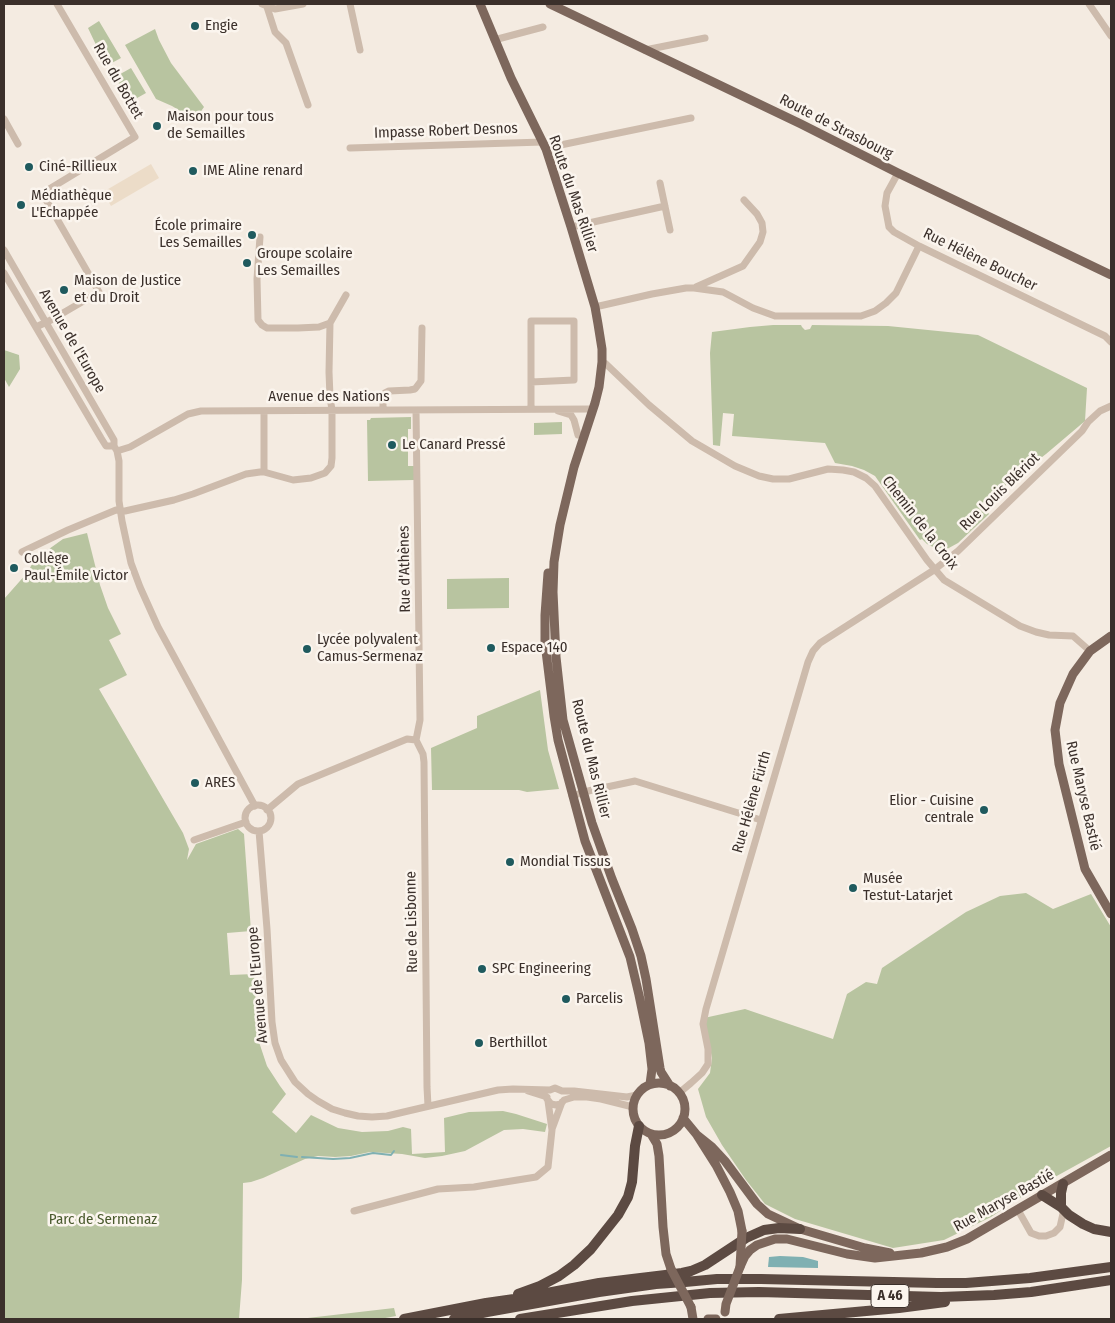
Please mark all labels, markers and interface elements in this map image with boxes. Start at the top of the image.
place label: Engie [205,17,238,35]
marker: Engie [189,20,201,32]
street label: Rue du Bottet [89,40,147,122]
street label: Route de Strasbourg [776,91,896,163]
place label: Maison pour tous de Semailles [167,108,274,143]
street label: Impasse Robert Desnos [374,119,518,143]
marker: Maison pour tous de Semailles [151,120,163,132]
street label: Route du Mas Rillier [544,133,602,255]
place label: Ciné-Rillieux [39,158,117,176]
marker: Ciné-Rillieux [23,161,35,173]
place label: IME Aline renard [203,162,303,180]
marker: IME Aline renard [187,165,199,177]
place label: Médiathèque L'Echappée [31,187,112,222]
marker: Médiathèque L'Echappée [15,199,27,211]
place label: École primaire Les Semailles [155,217,242,252]
street label: Rue Hélène Boucher [920,225,1040,295]
marker: École primaire Les Semailles [246,229,258,241]
place label: Groupe scolaire Les Semailles [257,245,353,280]
marker: Groupe scolaire Les Semailles [241,257,253,269]
place label: Maison de Justice et du Droit [74,272,181,307]
marker: Maison de Justice et du Droit [58,284,70,296]
street label: Avenue de l'Europe [35,286,109,396]
street label: Avenue des Nations [268,388,390,406]
place label: Le Canard Pressé [402,436,506,454]
marker: Le Canard Pressé [386,439,398,451]
street label: Rue Louis Blériot [956,449,1044,535]
street label: Chemin de la Croix [878,473,962,573]
street label: Rue d'Athènes [395,525,415,613]
place label: Collège Paul-Émile Victor [24,550,128,585]
marker: Collège Paul-Émile Victor [8,562,20,574]
place label: Lycée polyvalent Camus-Sermenaz [317,631,423,666]
place label: Espace 140 [501,639,568,657]
marker: Espace 140 [485,642,497,654]
marker: Lycée polyvalent Camus-Sermenaz [301,643,313,655]
street label: Route du Mas Rillier [567,697,615,821]
street label: Rue Maryse Bastié [1062,739,1104,853]
street label: Rue Hélène Fürth [729,749,775,855]
place label: ARES [205,774,235,792]
marker: ARES [189,777,201,789]
place label: Elior - Cuisine centrale [889,792,974,827]
marker: Elior - Cuisine centrale [978,804,990,816]
place label: Mondial Tissus [520,853,611,871]
marker: Mondial Tissus [504,856,516,868]
place label: Musée Testut-Latarjet [863,870,953,905]
street label: Rue de Lisbonne [402,871,422,973]
marker: Musée Testut-Latarjet [847,882,859,894]
street label: Avenue de l'Europe [244,926,272,1044]
place label: SPC Engineering [492,960,591,978]
marker: SPC Engineering [476,963,488,975]
place label: Parcelis [576,990,623,1008]
marker: Parcelis [560,993,572,1005]
place label: Berthillot [489,1034,547,1052]
marker: Berthillot [473,1037,485,1049]
street label: Rue Maryse Bastié [951,1166,1057,1236]
park label: Parc de Sermenaz [49,1211,157,1229]
road number: A 46 [871,1284,909,1308]

